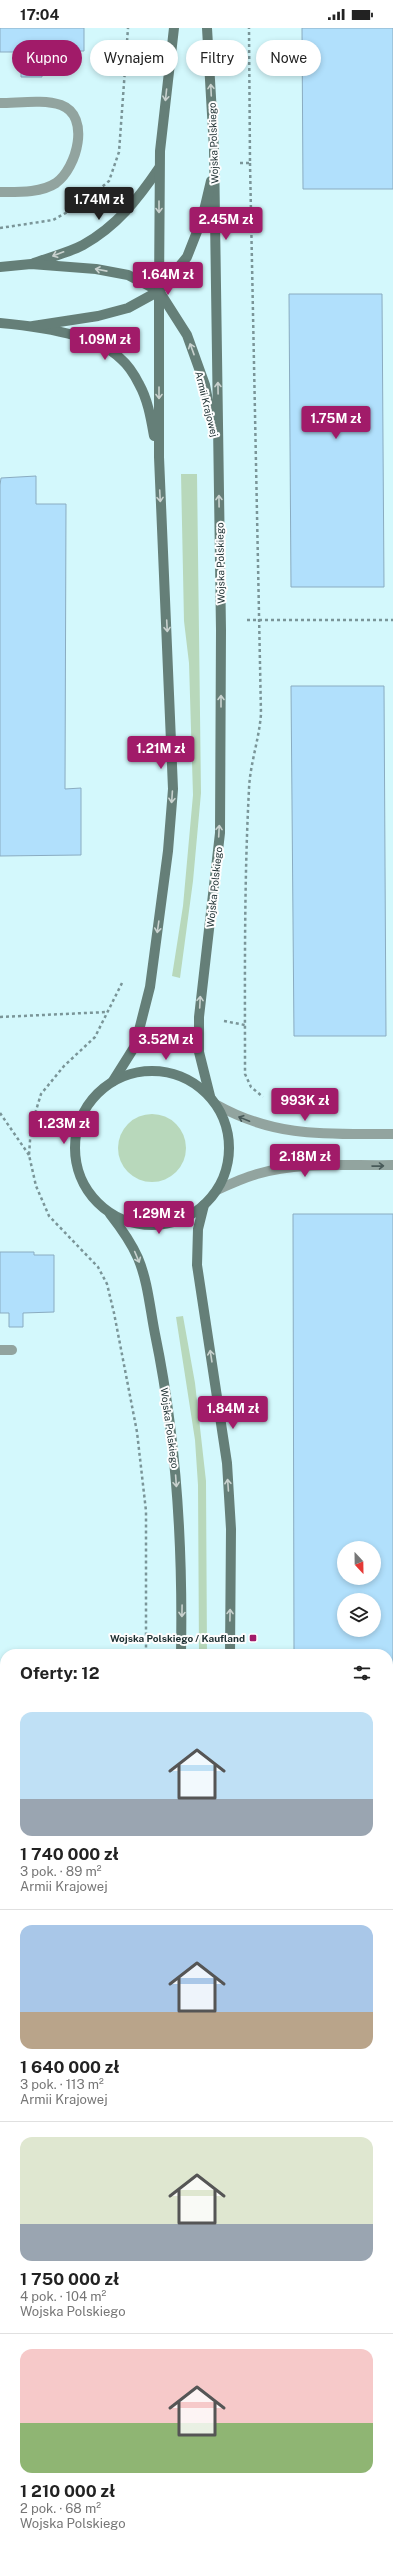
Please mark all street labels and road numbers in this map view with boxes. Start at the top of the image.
street label: Wojska Polskiego [206,102,220,184]
street label: Armii Krajowej [193,370,221,438]
street label: Wojska Polskiego [213,522,227,604]
street label: Wojska Polskiego [204,846,224,928]
street label: Wojska Polskiego [158,1387,182,1469]

